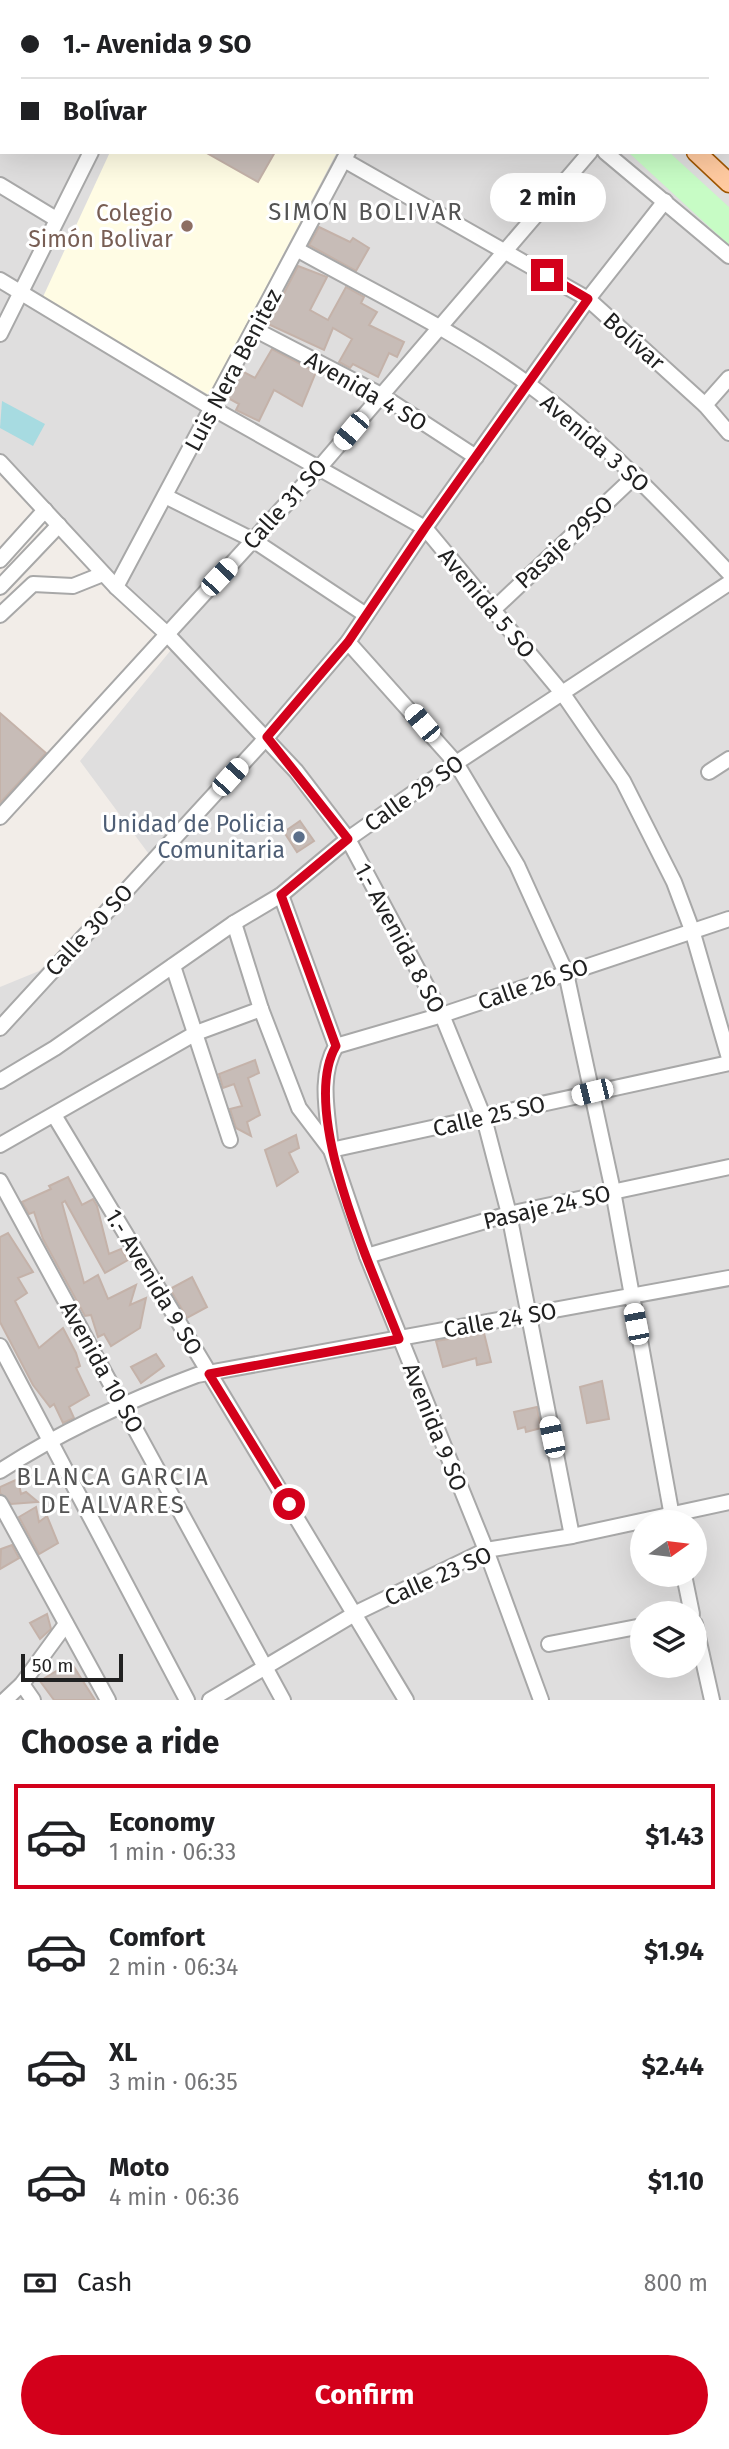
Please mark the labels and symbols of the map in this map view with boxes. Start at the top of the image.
callout: 2 min [489,174,605,222]
district label: SIMON BOLIVAR [268,198,464,226]
place label: Colegio Simón Bolivar [28,199,173,253]
marker: Colegio Simón Bolivar [179,218,195,234]
route end [531,259,563,291]
street label: Luis Nera Benitez [178,284,288,456]
street label: Bolívar [598,306,671,376]
street label: Avenida 4 SO [300,345,432,437]
street label: Avenida 3 SO [535,388,655,498]
car [330,408,373,454]
street label: Calle 31 SO [237,453,333,555]
street label: Pasaje 29SO [509,490,619,594]
street label: Avenida 5 SO [433,542,541,664]
car [197,554,242,600]
car [401,700,444,746]
street label: Calle 29 SO [359,749,469,837]
car [209,754,252,800]
place label: Unidad de Policia Comunitaria [102,810,285,864]
marker: Unidad de Policia Comunitaria [291,829,307,845]
street label: 1.- Avenida 8 SO [349,858,451,1018]
street label: Calle 30 SO [39,878,139,982]
street label: Calle 26 SO [474,952,592,1016]
car [570,1077,615,1107]
street label: Calle 25 SO [430,1089,548,1143]
street label: Pasaje 24 SO [481,1179,613,1235]
street label: 1.- Avenida 9 SO [99,1204,209,1360]
street label: Avenida 10 SO [54,1296,150,1438]
street label: Calle 24 SO [441,1296,559,1344]
car [622,1301,651,1347]
street label: Avenida 9 SO [397,1359,473,1495]
car [538,1414,567,1460]
district label: BLANCA GARCIA DE ALVARES [16,1463,210,1519]
route start [273,1488,305,1520]
north arrow [630,1510,707,1587]
street label: Calle 23 SO [380,1540,496,1612]
scale bar [21,1651,122,1683]

